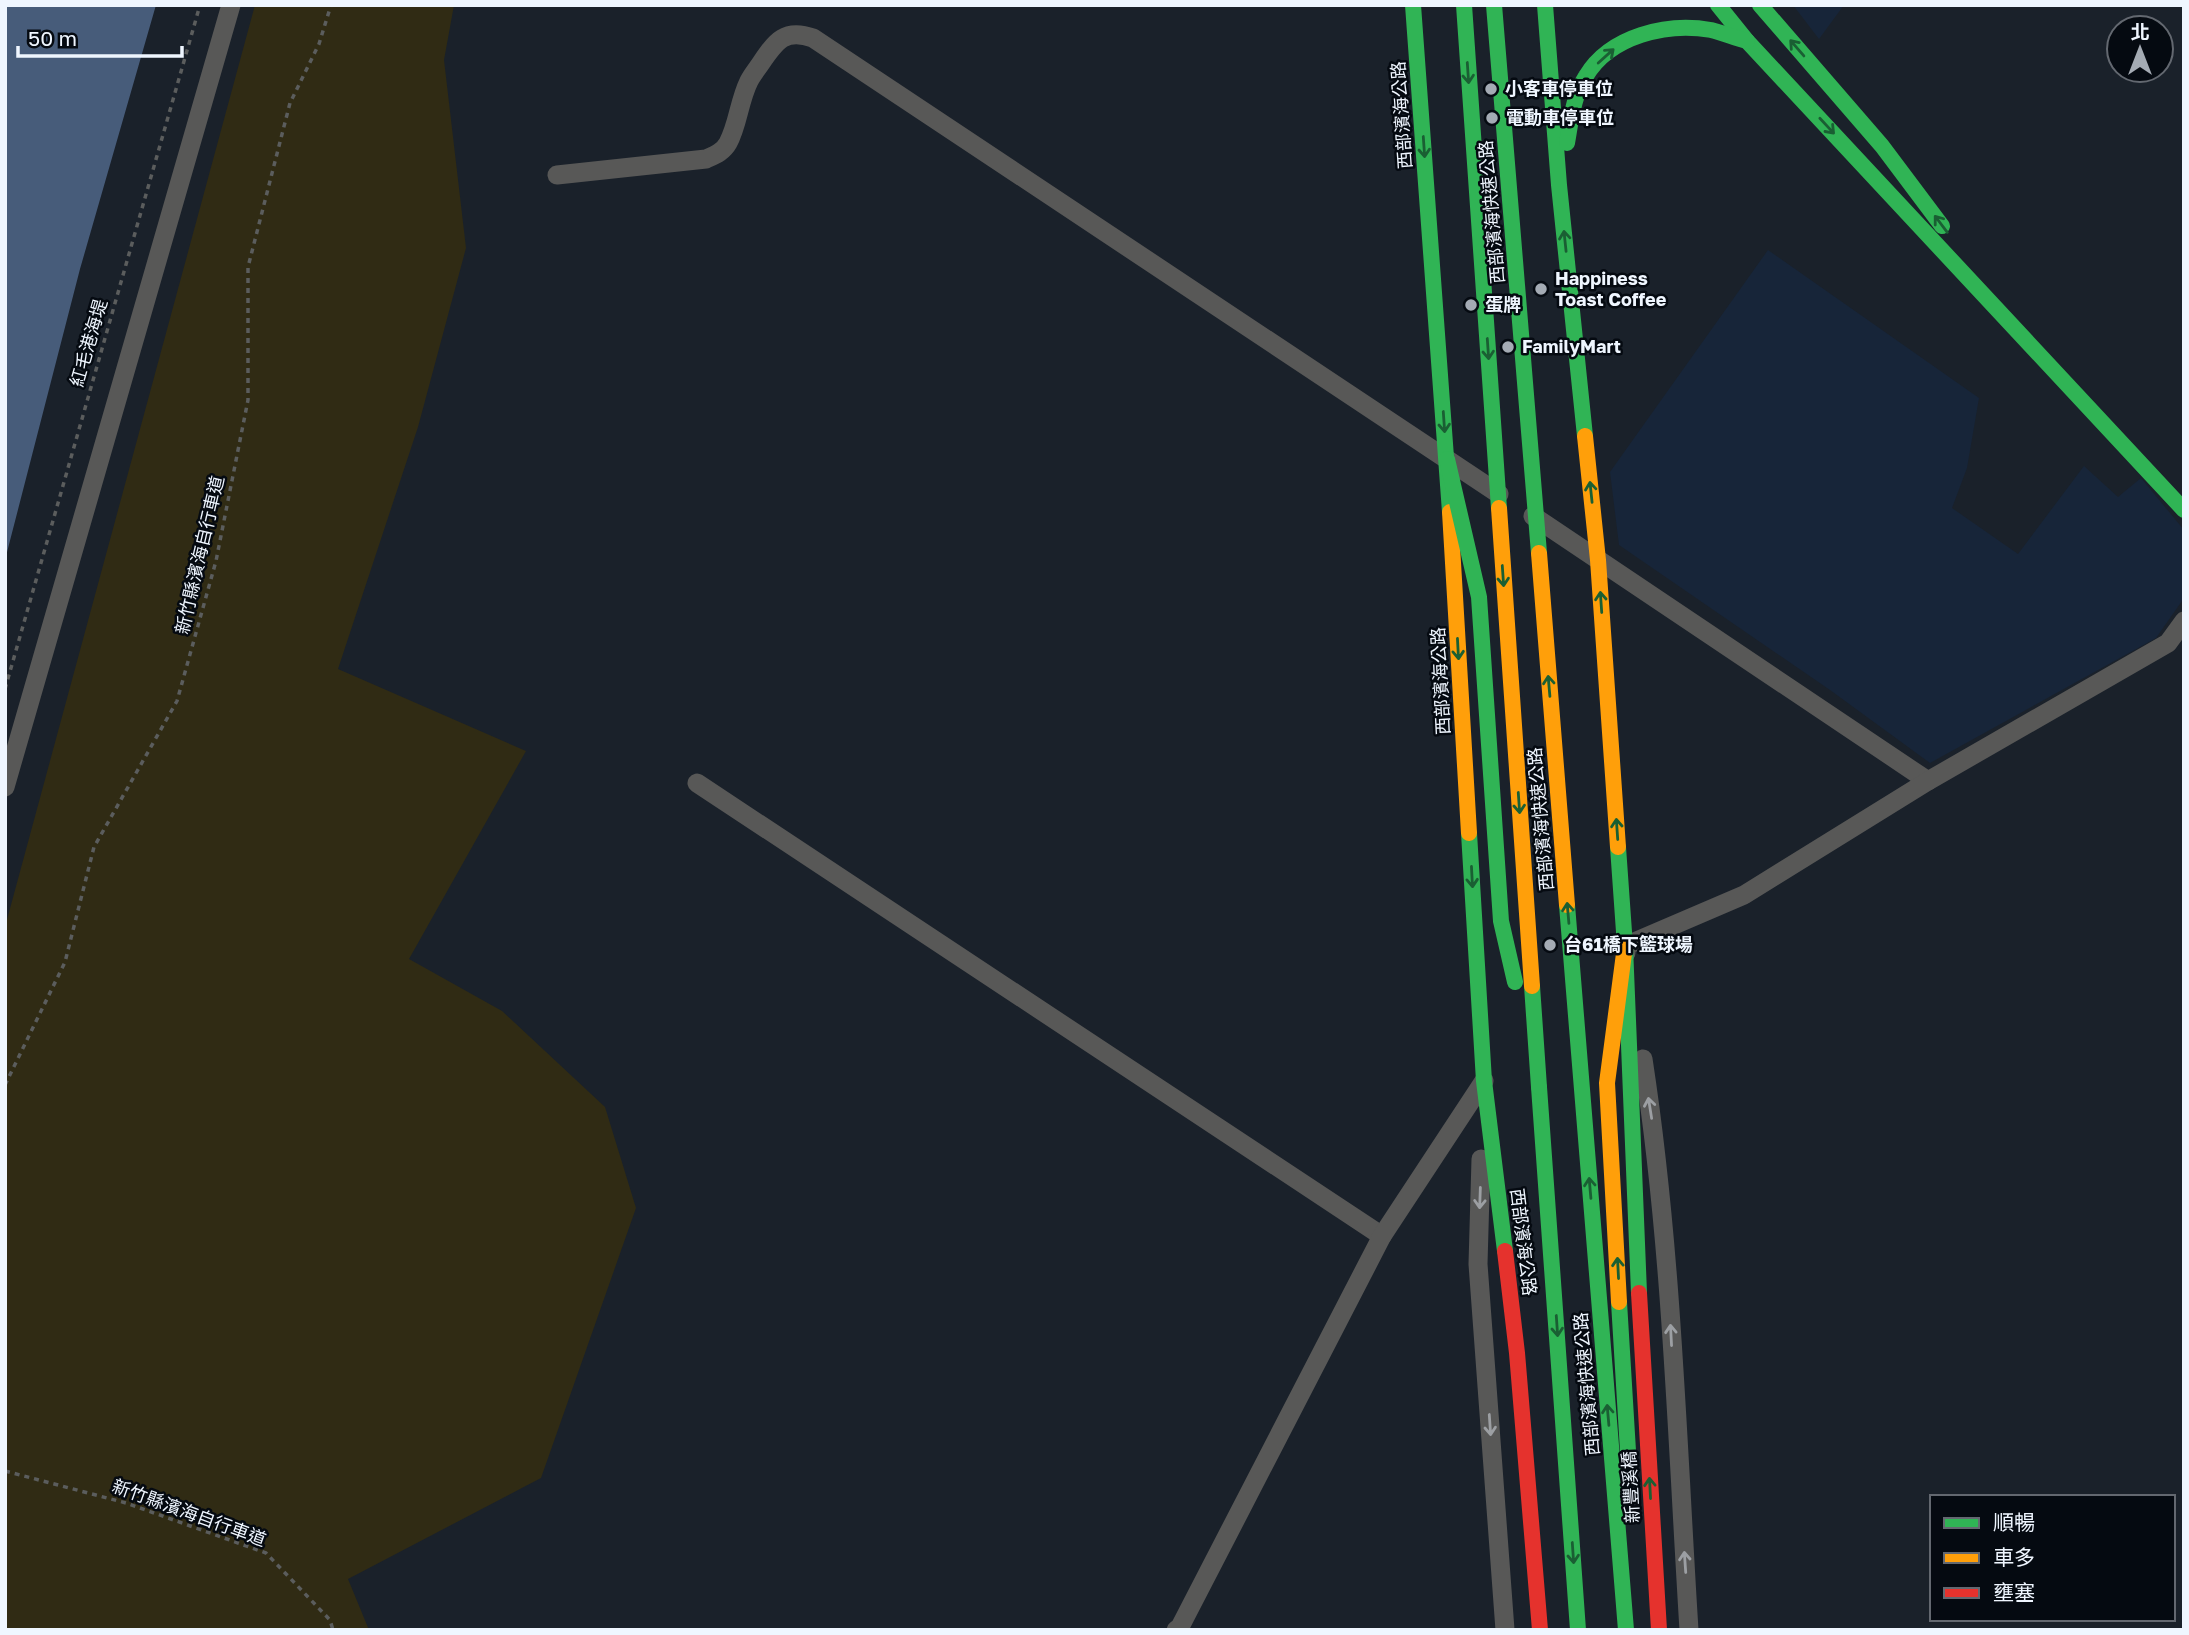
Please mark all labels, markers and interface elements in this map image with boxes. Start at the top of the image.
scale bar [18,14,182,58]
north arrow [2105,14,2175,84]
text: 北 [2130,20,2150,43]
text: 50 m [28,25,77,51]
one-way arrow [1789,39,1805,57]
one-way arrow [1597,48,1615,64]
street label: 西部濱海公路 [1386,60,1416,170]
one-way arrow [1462,62,1475,85]
place label: 小客車停車位 [1505,77,1613,99]
marker: 小客車停車位 [1483,81,1499,97]
place label: 電動車停車位 [1506,106,1614,128]
marker: 電動車停車位 [1484,110,1500,126]
one-way arrow [1819,117,1836,134]
one-way arrow [1418,135,1431,157]
street label: 西部濱海快速公路 [1474,139,1508,285]
one-way arrow [1933,215,1948,234]
one-way arrow [1558,231,1571,253]
place label: Happiness Toast Coffee [1555,267,1667,310]
marker: Happiness Toast Coffee [1533,281,1549,297]
place label: 蛋牌 [1485,293,1521,315]
street label: 紅毛港海堤 [65,296,111,389]
marker: 蛋牌 [1463,297,1479,313]
place label: FamilyMart [1522,335,1621,357]
one-way arrow [1481,337,1494,360]
marker: FamilyMart [1500,339,1516,355]
one-way arrow [1438,411,1451,434]
street label: 新竹縣濱海自行車道 [170,473,228,636]
one-way arrow [1584,481,1597,504]
one-way arrow [1497,564,1510,587]
one-way arrow [1594,591,1607,614]
street label: 西部濱海公路 [1426,627,1454,736]
one-way arrow [1452,638,1465,661]
one-way arrow [1542,675,1555,698]
street label: 西部濱海快速公路 [1523,746,1557,892]
one-way arrow [1513,791,1526,814]
one-way arrow [1610,818,1623,841]
one-way arrow [1465,865,1478,888]
one-way arrow [1561,902,1574,925]
place label: 台61橋下籃球場 [1564,933,1693,955]
marker: 台61橋下籃球場 [1542,937,1558,953]
one-way arrow [1643,1097,1656,1120]
one-way arrow [1583,1178,1596,1200]
one-way arrow [1473,1186,1487,1209]
street label: 西部濱海公路 [1506,1187,1541,1297]
one-way arrow [1611,1257,1624,1280]
street label: 西部濱海快速公路 [1569,1311,1603,1457]
one-way arrow [1550,1315,1563,1338]
one-way arrow [1664,1324,1677,1346]
one-way arrow [1601,1404,1614,1427]
one-way arrow [1484,1413,1497,1436]
street label: 新豐溪橋 [1617,1451,1643,1524]
street label: 新竹縣濱海自行車道 [109,1474,269,1550]
one-way arrow [1643,1477,1656,1500]
legend [1930,1495,2175,1621]
text: 順暢 [1993,1509,2035,1535]
one-way arrow [1567,1542,1580,1564]
text: 車多 [1993,1544,2035,1570]
one-way arrow [1678,1551,1691,1573]
text: 壅塞 [1993,1579,2035,1605]

